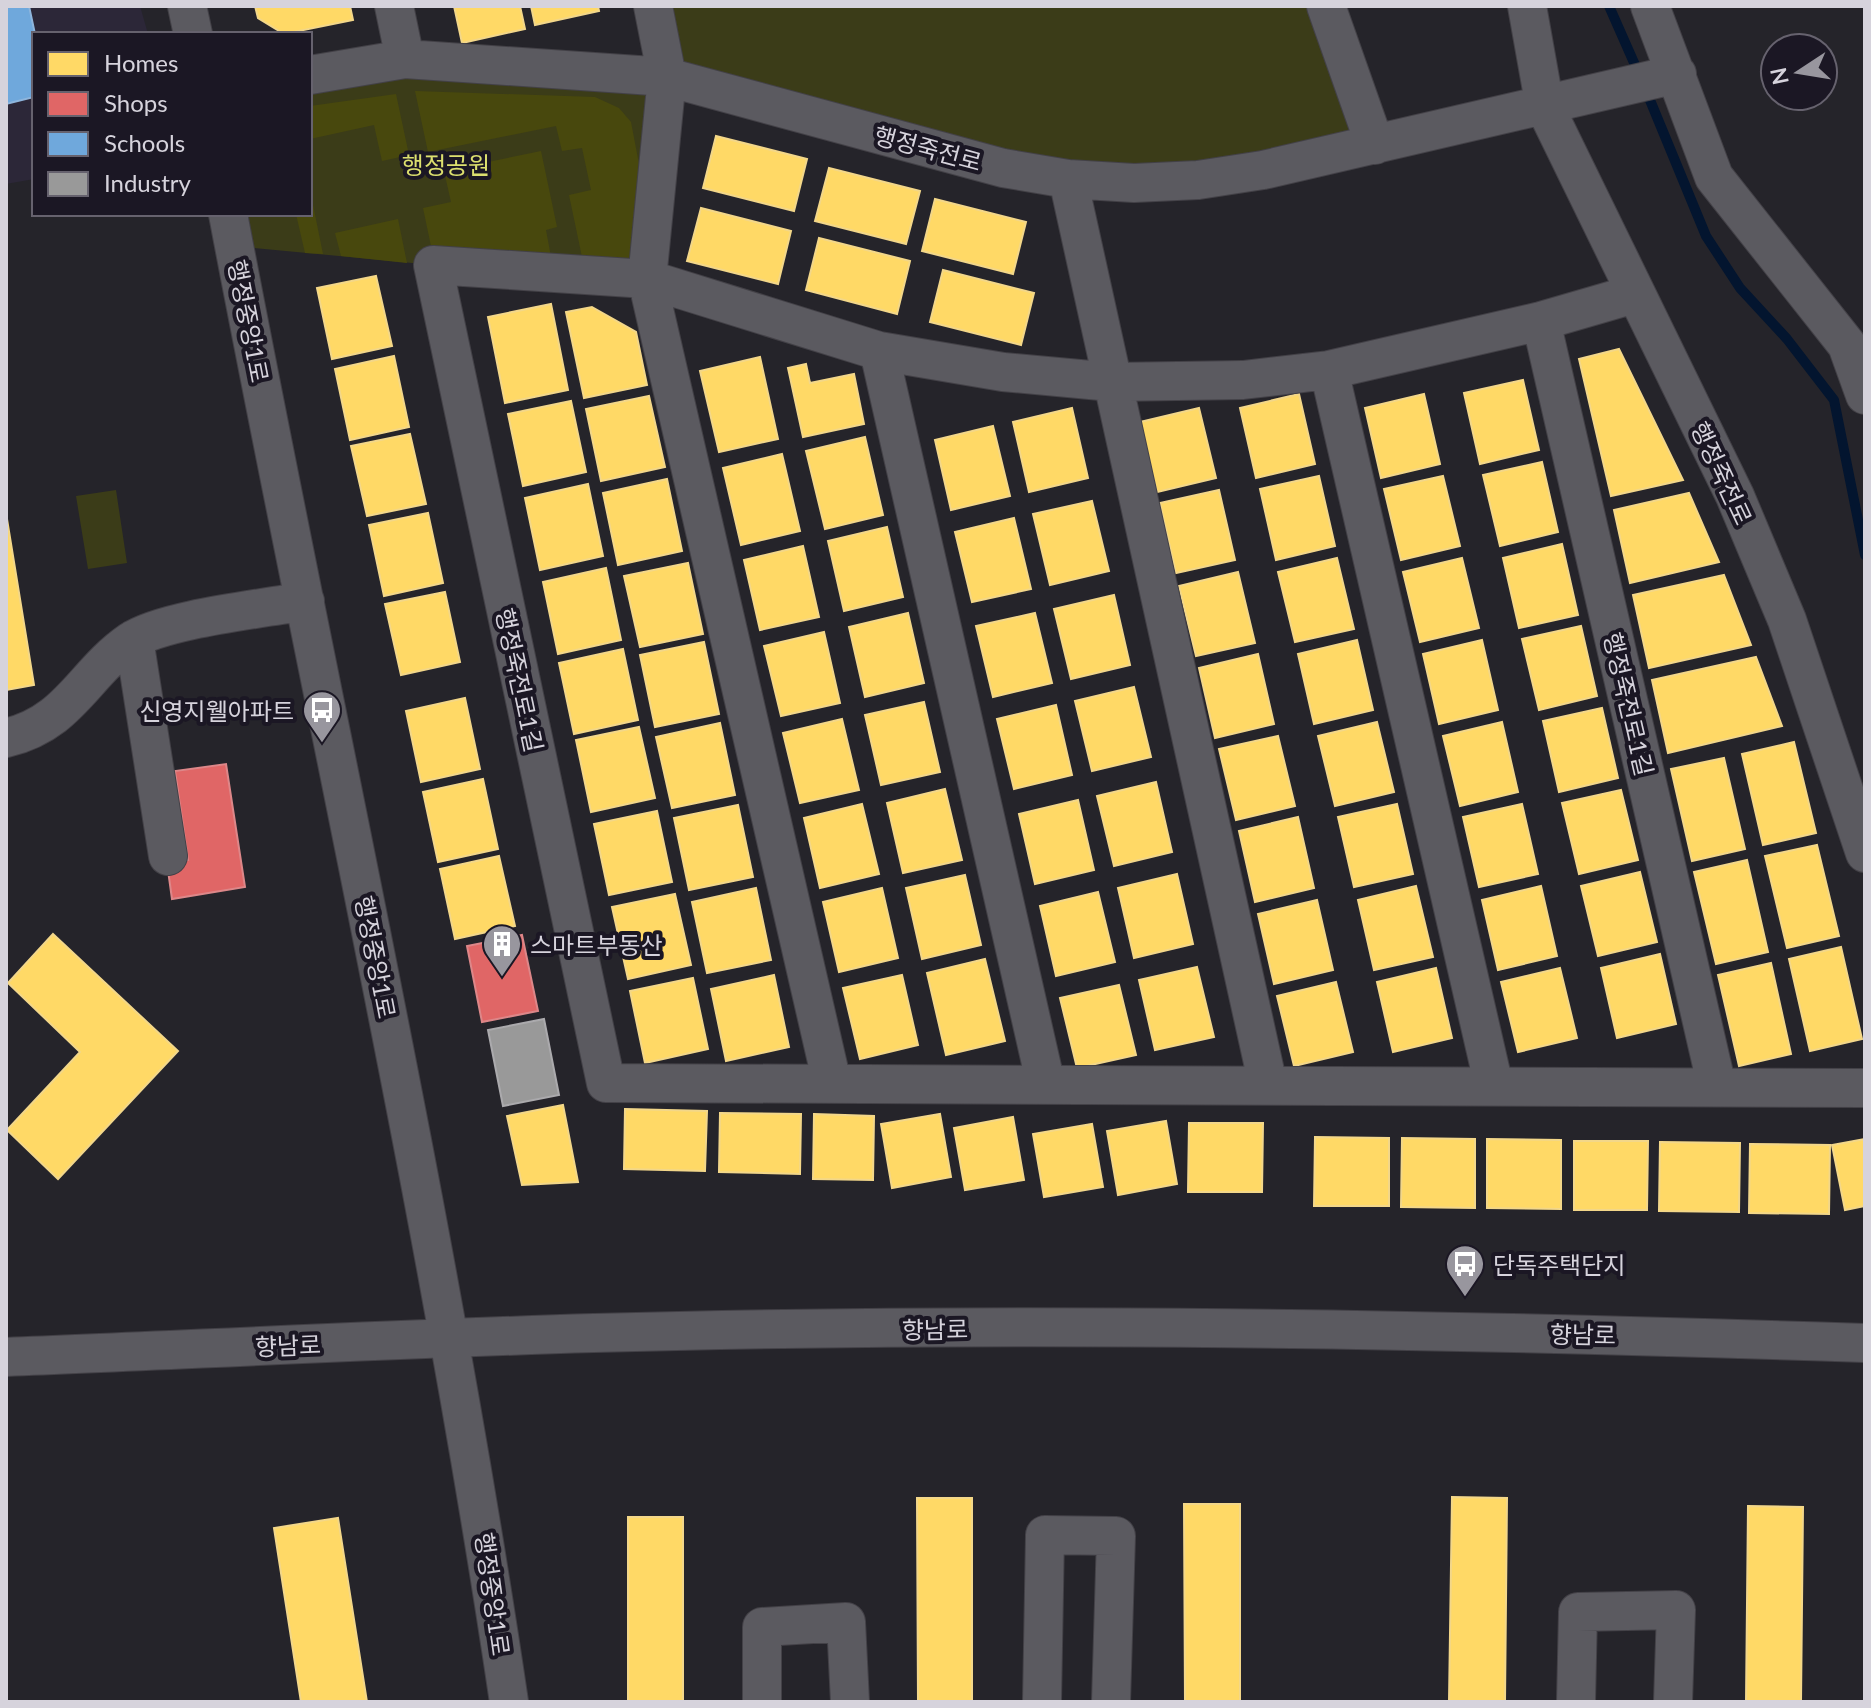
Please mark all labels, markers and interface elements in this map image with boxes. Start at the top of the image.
legend [32,32,312,216]
north arrow [1759,32,1839,112]
text: Homes [104,48,178,77]
text: N [1764,65,1794,87]
text: Shops [104,88,168,117]
street label: 행정죽전로 [871,120,985,176]
text: Schools [104,128,185,157]
park label: 행정공원 [402,150,490,179]
text: Industry [104,168,191,197]
street label: 행정중앙1로 [223,257,275,385]
street label: 행정죽전로 [1686,417,1758,529]
street label: 행정죽전로1길 [491,605,549,755]
street label: 행정죽전로1길 [1598,629,1660,779]
bus stop icon: 신영지웰아파트 [301,689,343,744]
place label: 신영지웰아파트 [139,696,294,725]
street label: 행정중앙1로 [350,893,402,1021]
building icon: 스마트부동산 [481,923,523,978]
place label: 스마트부동산 [530,930,662,959]
bus stop icon: 단독주택단지 [1444,1243,1486,1298]
place label: 단독주택단지 [1493,1250,1625,1279]
street label: 향남로 [902,1314,968,1344]
street label: 향남로 [1550,1319,1616,1349]
street label: 향남로 [254,1329,322,1361]
street label: 행정중앙1로 [470,1530,516,1658]

